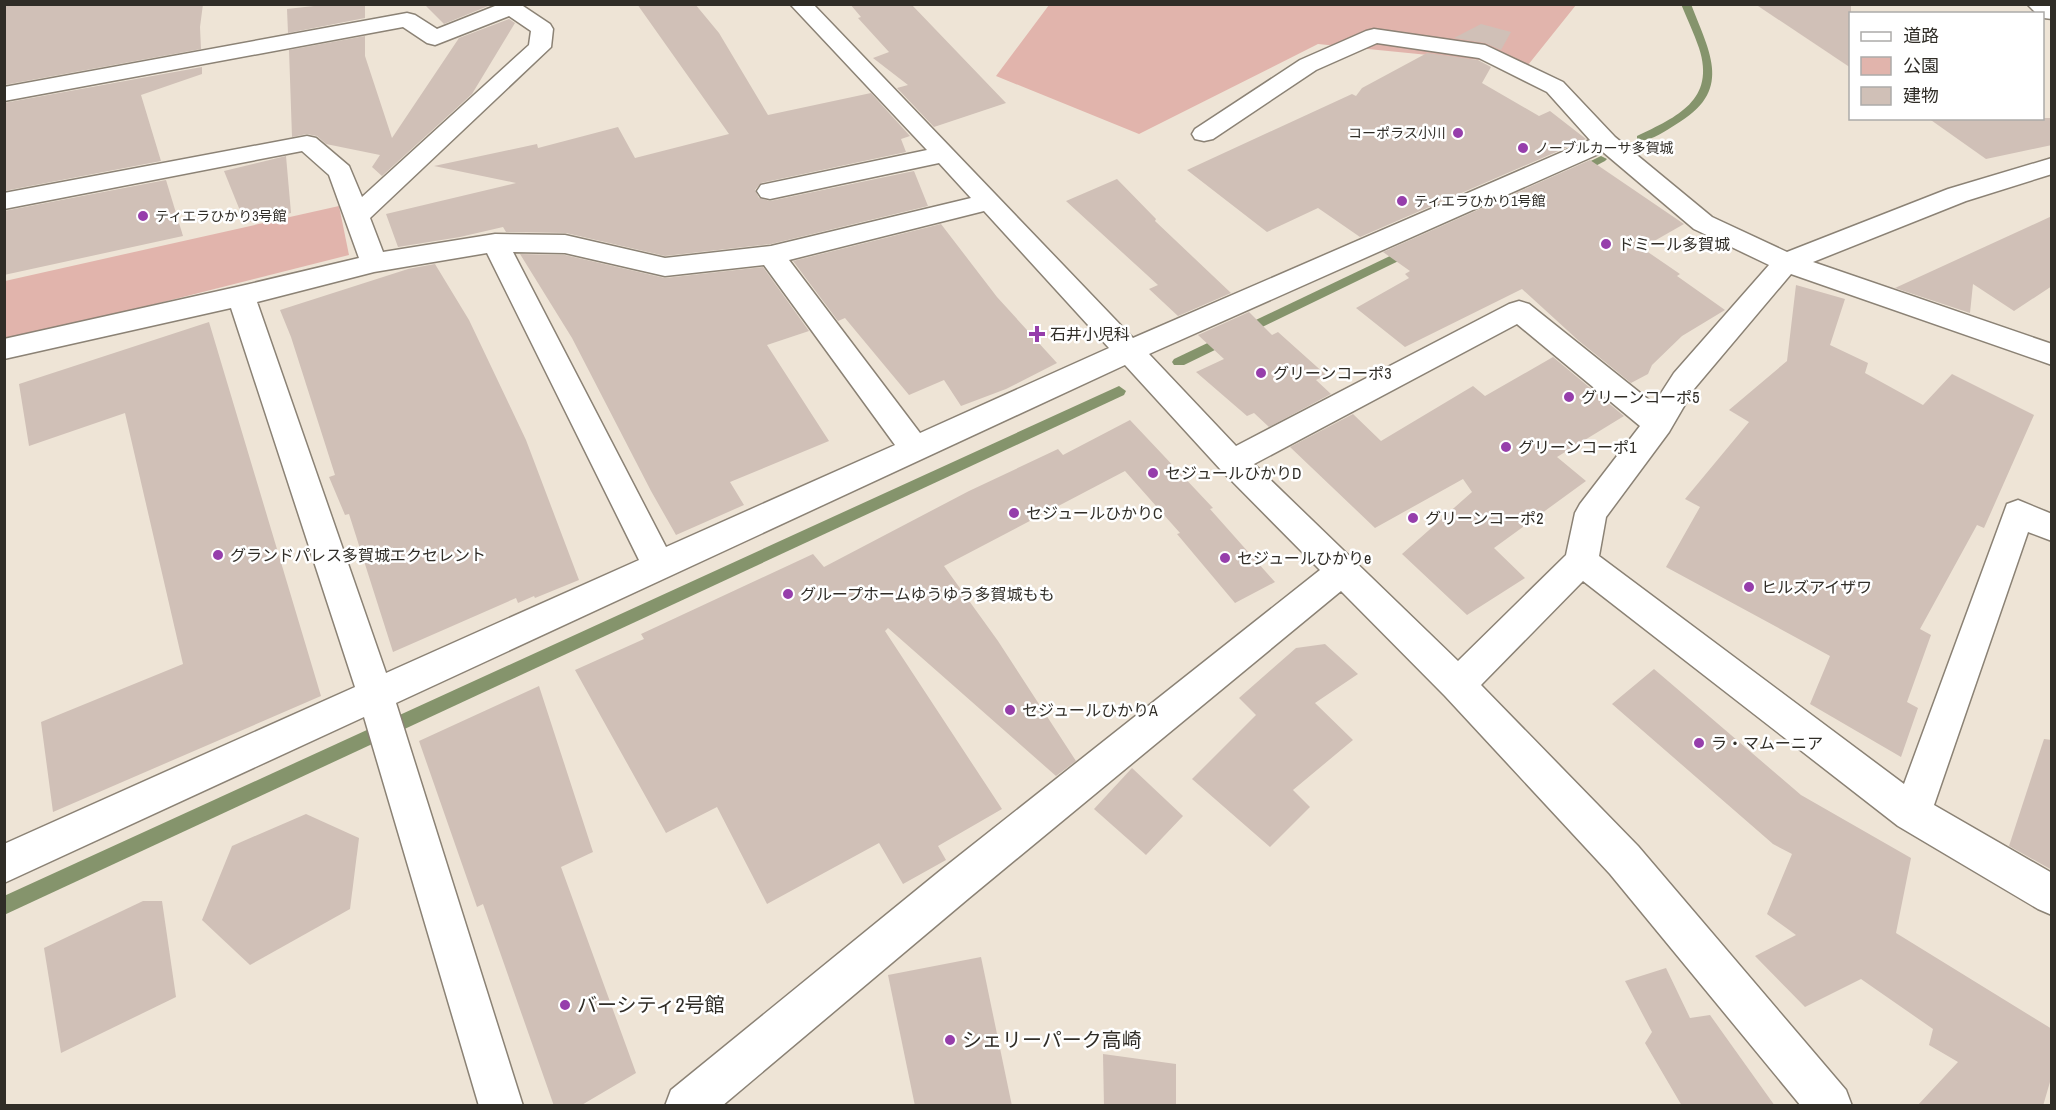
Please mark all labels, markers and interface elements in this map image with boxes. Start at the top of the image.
legend [1849,12,2044,120]
text: 道路 [1903,23,1939,48]
text: 公園 [1903,53,1939,78]
text: 建物 [1903,83,1939,108]
place label: コーポラス小川 [1348,124,1446,142]
marker: コーポラス小川 [1451,126,1465,140]
place label: ノーブルカーサ多賀城 [1535,139,1673,157]
marker: ノーブルカーサ多賀城 [1516,141,1530,155]
place label: ティエラひかり1号館 [1414,192,1546,210]
marker: ティエラひかり1号館 [1395,194,1409,208]
place label: ティエラひかり3号館 [155,207,287,225]
marker: ティエラひかり3号館 [136,209,150,223]
place label: ドミール多賀城 [1618,233,1730,255]
marker: ドミール多賀城 [1599,237,1613,251]
place label: 石井小児科 [1050,323,1130,345]
marker: 石井小児科 [1028,325,1046,343]
place label: グリーンコーポ3 [1273,362,1392,384]
marker: グリーンコーポ3 [1254,366,1268,380]
place label: グリーンコーポ5 [1581,386,1700,408]
marker: グリーンコーポ5 [1562,390,1576,404]
place label: グリーンコーポ1 [1518,436,1637,458]
marker: グリーンコーポ1 [1499,440,1513,454]
place label: セジュールひかりD [1165,462,1301,484]
marker: セジュールひかりD [1146,466,1160,480]
place label: セジュールひかりC [1026,502,1162,524]
marker: セジュールひかりC [1007,506,1021,520]
place label: グリーンコーポ2 [1425,507,1544,529]
marker: グリーンコーポ2 [1406,511,1420,525]
place label: グランドパレス多賀城エクセレント [230,544,486,566]
place label: セジュールひかりe [1237,547,1371,569]
marker: グランドパレス多賀城エクセレント [211,548,225,562]
marker: セジュールひかりe [1218,551,1232,565]
place label: ヒルズアイザワ [1761,576,1872,598]
marker: ヒルズアイザワ [1742,580,1756,594]
place label: グループホームゆうゆう多賀城もも [800,583,1055,605]
marker: グループホームゆうゆう多賀城もも [781,587,795,601]
place label: セジュールひかりA [1022,699,1158,721]
marker: セジュールひかりA [1003,703,1017,717]
place label: ラ・マムーニア [1711,732,1823,754]
marker: ラ・マムーニア [1692,736,1706,750]
place label: バーシティ2号館 [577,991,725,1018]
marker: バーシティ2号館 [558,998,572,1012]
place label: シェリーパーク高崎 [962,1026,1142,1053]
marker: シェリーパーク高崎 [943,1033,957,1047]

